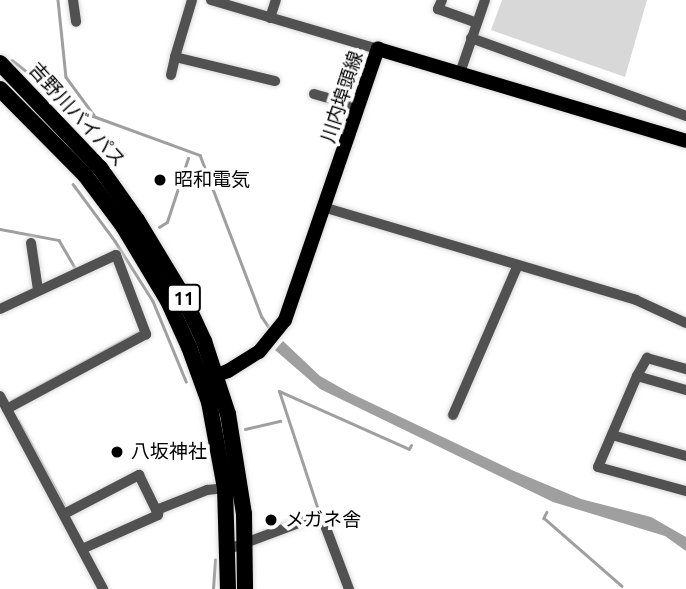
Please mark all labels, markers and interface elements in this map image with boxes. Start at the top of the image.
street label: 川内埠頭線 [316,48,368,146]
street label: 吉野川バイパス [24,58,130,172]
place label: 昭和電気 [174,169,250,191]
marker: 昭和電気 [152,172,168,188]
road number: 11 [166,284,202,312]
place label: 八坂神社 [131,441,207,463]
marker: 八坂神社 [109,444,125,460]
place label: メガネ舎 [285,509,361,531]
marker: メガネ舎 [263,512,279,528]

